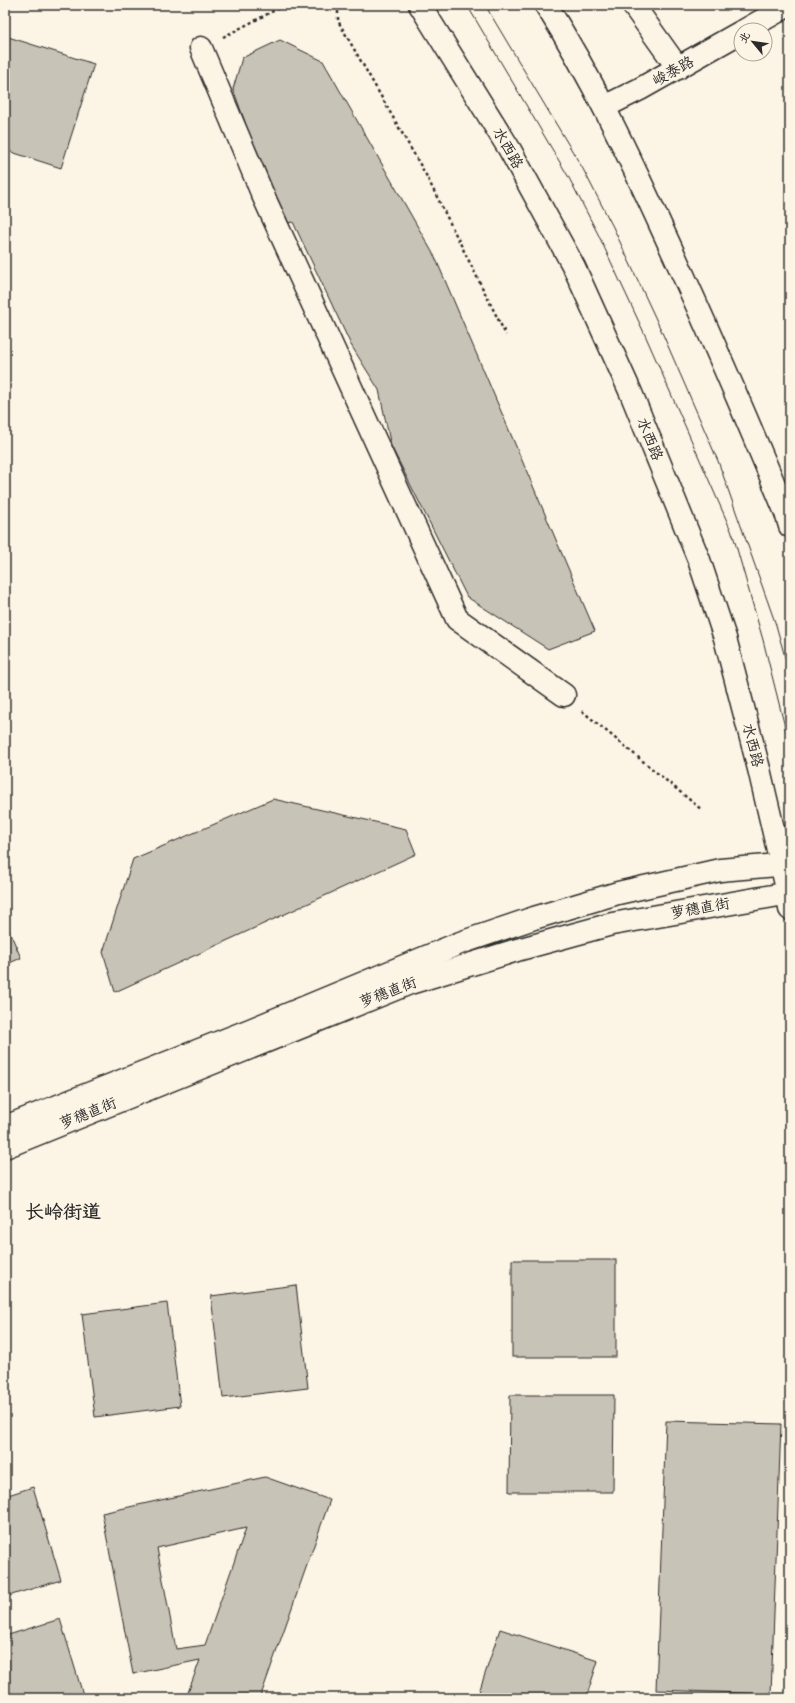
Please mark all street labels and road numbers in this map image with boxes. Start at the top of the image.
street label: 峻泰路 [649,52,697,90]
street label: 水西路 [489,124,527,172]
street label: 水西路 [633,415,667,463]
street label: 水西路 [739,721,767,769]
street label: 萝穗直街 [669,894,731,922]
street label: 萝穗直街 [357,973,419,1011]
street label: 萝穗直街 [57,1093,119,1133]

